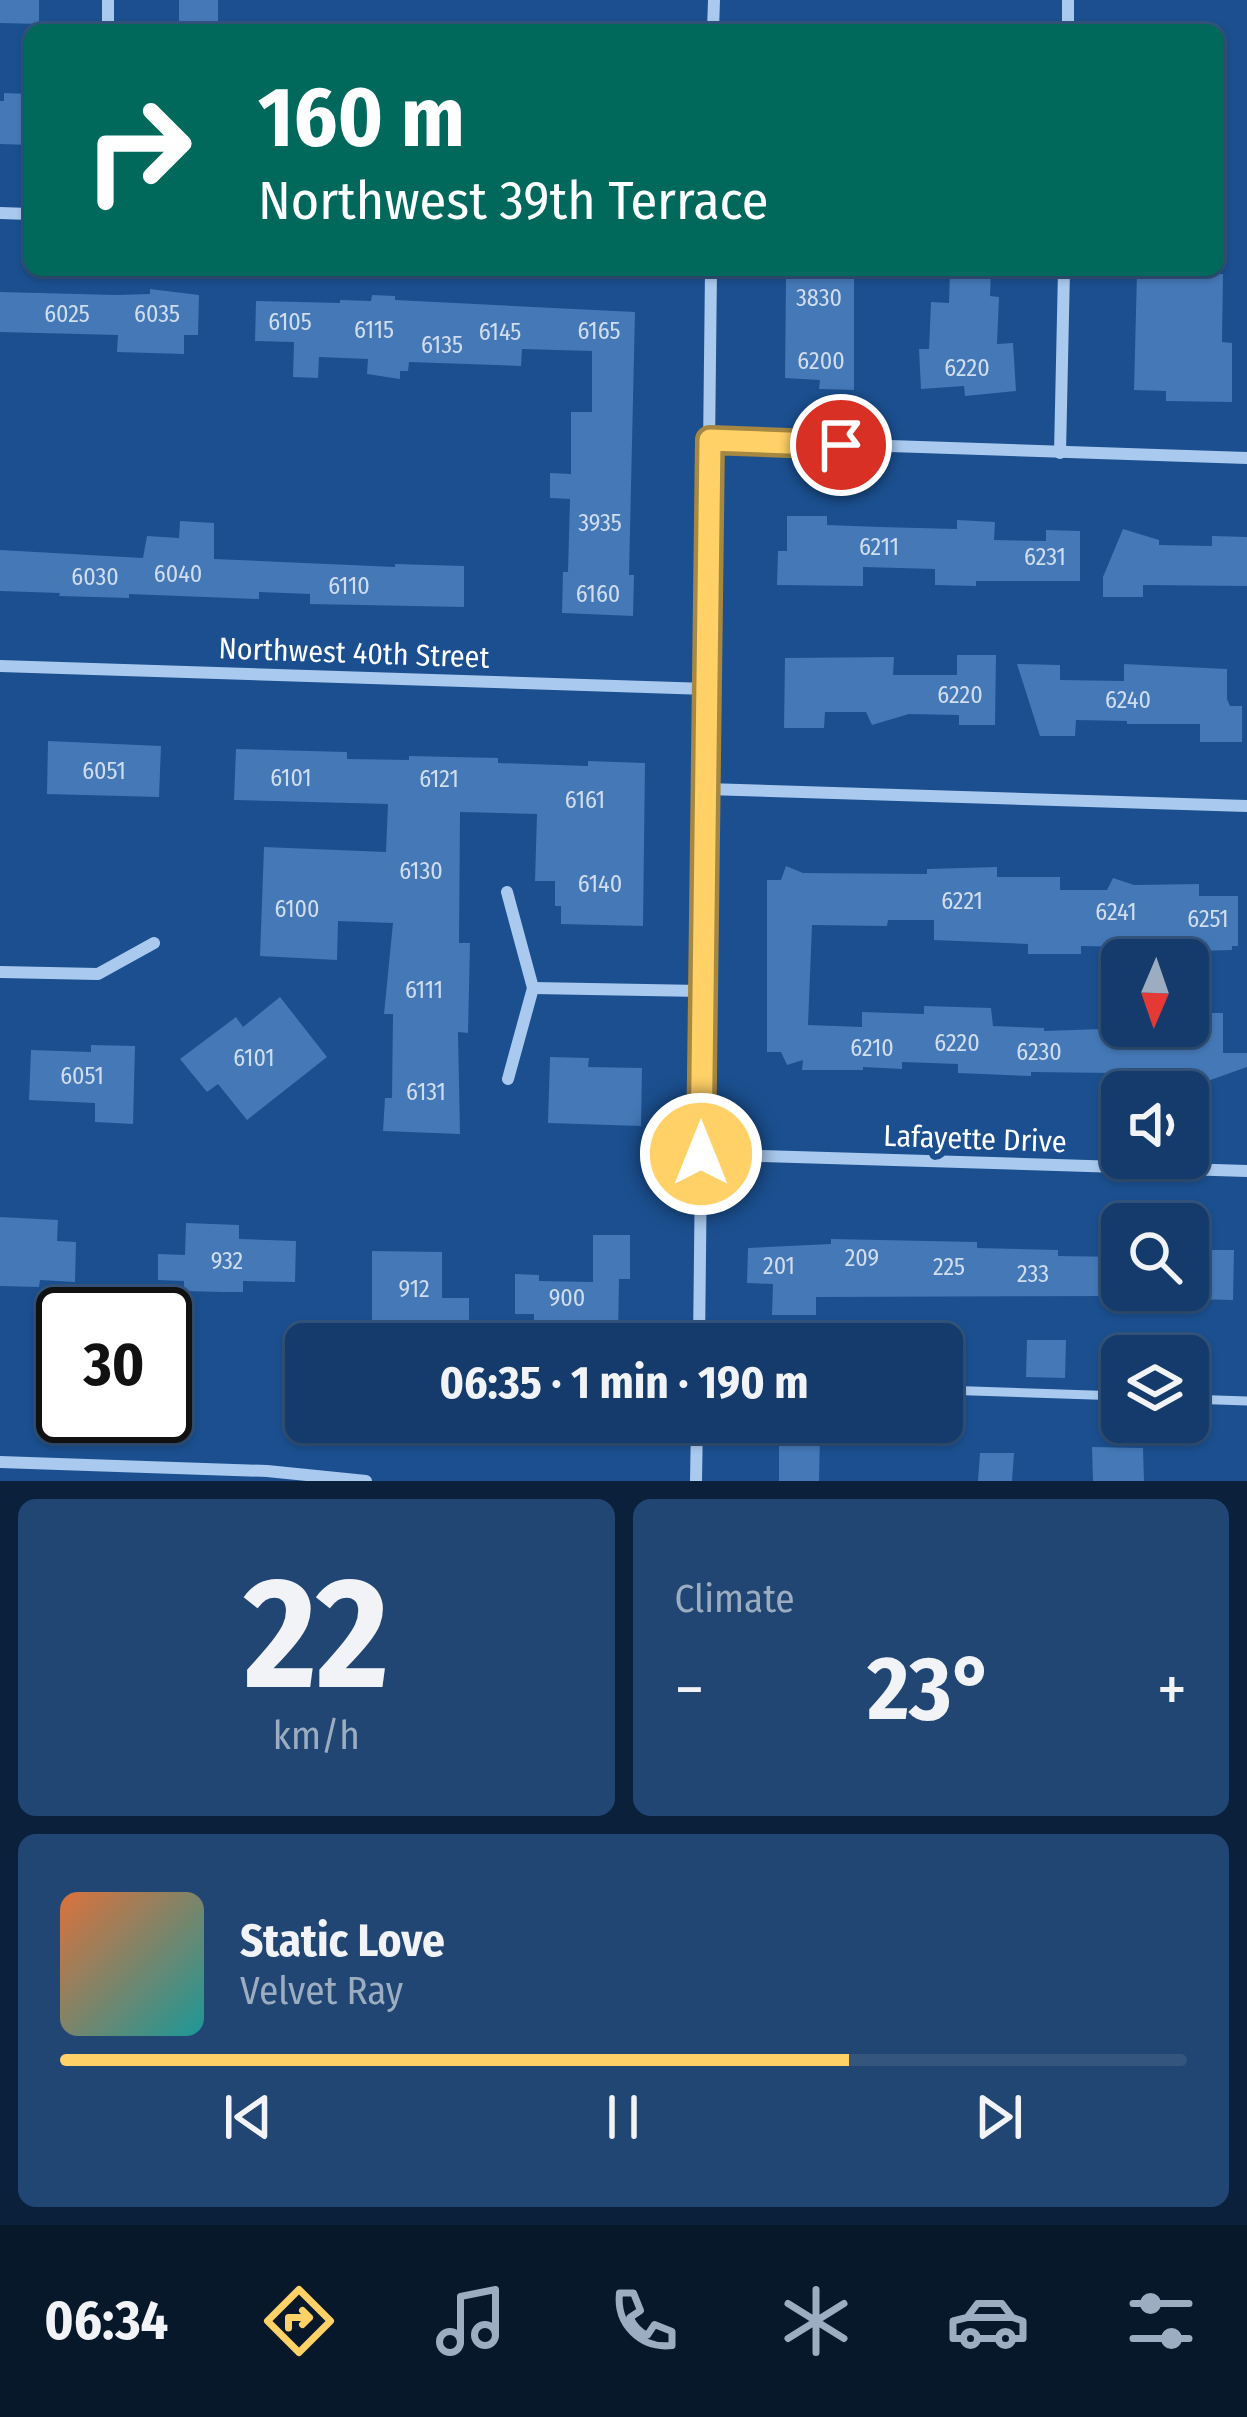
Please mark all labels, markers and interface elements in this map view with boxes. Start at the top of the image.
text: 160 m [258,67,465,168]
icon: right [60,72,216,228]
text: Northwest 39th Terrace [258,169,768,233]
house number: 3830 [796,284,842,312]
house number: 6025 [44,300,90,328]
house number: 6035 [134,300,180,328]
house number: 6105 [268,308,312,336]
house number: 6115 [354,316,394,344]
house number: 6165 [578,317,620,345]
house number: 6145 [479,318,521,346]
house number: 6135 [421,331,463,359]
house number: 6200 [797,347,845,375]
house number: 6220 [944,354,990,382]
pin [790,394,892,496]
icon: arrive [808,412,874,478]
house number: 3935 [578,509,622,537]
house number: 6211 [859,533,899,561]
house number: 6231 [1024,543,1066,571]
house number: 6040 [154,560,202,588]
house number: 6030 [71,563,119,591]
house number: 6110 [328,572,370,600]
house number: 6160 [576,580,620,608]
street label: Northwest 40th Street [218,630,490,676]
house number: 6220 [937,681,983,709]
house number: 6240 [1105,686,1151,714]
house number: 6051 [82,757,126,785]
house number: 6101 [270,764,312,792]
house number: 6121 [419,765,459,793]
house number: 6161 [565,786,605,814]
house number: 6130 [399,857,443,885]
house number: 6140 [578,870,622,898]
house number: 6221 [941,887,983,915]
house number: 6100 [274,895,320,923]
house number: 6241 [1095,898,1137,926]
house number: 6251 [1187,905,1229,933]
north arrow [1101,939,1209,1047]
map controls [1101,939,1209,1443]
house number: 6111 [405,976,443,1004]
house number: 6220 [934,1029,980,1057]
house number: 6210 [850,1034,894,1062]
house number: 6230 [1016,1038,1062,1066]
house number: 6101 [233,1044,275,1072]
house number: 6051 [60,1062,104,1090]
button: sound [1101,1071,1209,1179]
house number: 6131 [406,1078,446,1106]
position arrow [638,1091,764,1217]
street label: Lafayette Drive [883,1118,1067,1160]
button: search [1101,1203,1209,1311]
house number: 209 [845,1244,879,1272]
house number: 932 [211,1247,243,1275]
house number: 201 [763,1252,795,1280]
house number: 225 [933,1253,965,1281]
house number: 233 [1017,1260,1049,1288]
house number: 912 [398,1275,430,1303]
house number: 900 [549,1284,585,1312]
speed limit sign: 30 [36,1287,192,1443]
button: layers [1101,1335,1209,1443]
text: 06:35 · 1 min · 190 m [439,1356,809,1410]
text: 22 [244,1541,388,1728]
text: Climate [675,1576,795,1622]
text: 23° [867,1635,994,1743]
text: − [675,1650,704,1729]
text: + [1157,1650,1187,1729]
text: km/h [273,1713,360,1759]
text: Static Love [240,1914,445,1968]
text: Velvet Ray [240,1968,403,2014]
icon: previous [215,2084,281,2150]
icon: pause [590,2084,656,2150]
icon: next [966,2084,1032,2150]
icon: directions [257,2279,341,2363]
icon: music [429,2279,513,2363]
icon: phone [602,2279,686,2363]
icon: climate [774,2279,858,2363]
icon: car [946,2279,1030,2363]
icon: filters [1119,2279,1203,2363]
text: 06:34 [44,2289,168,2353]

